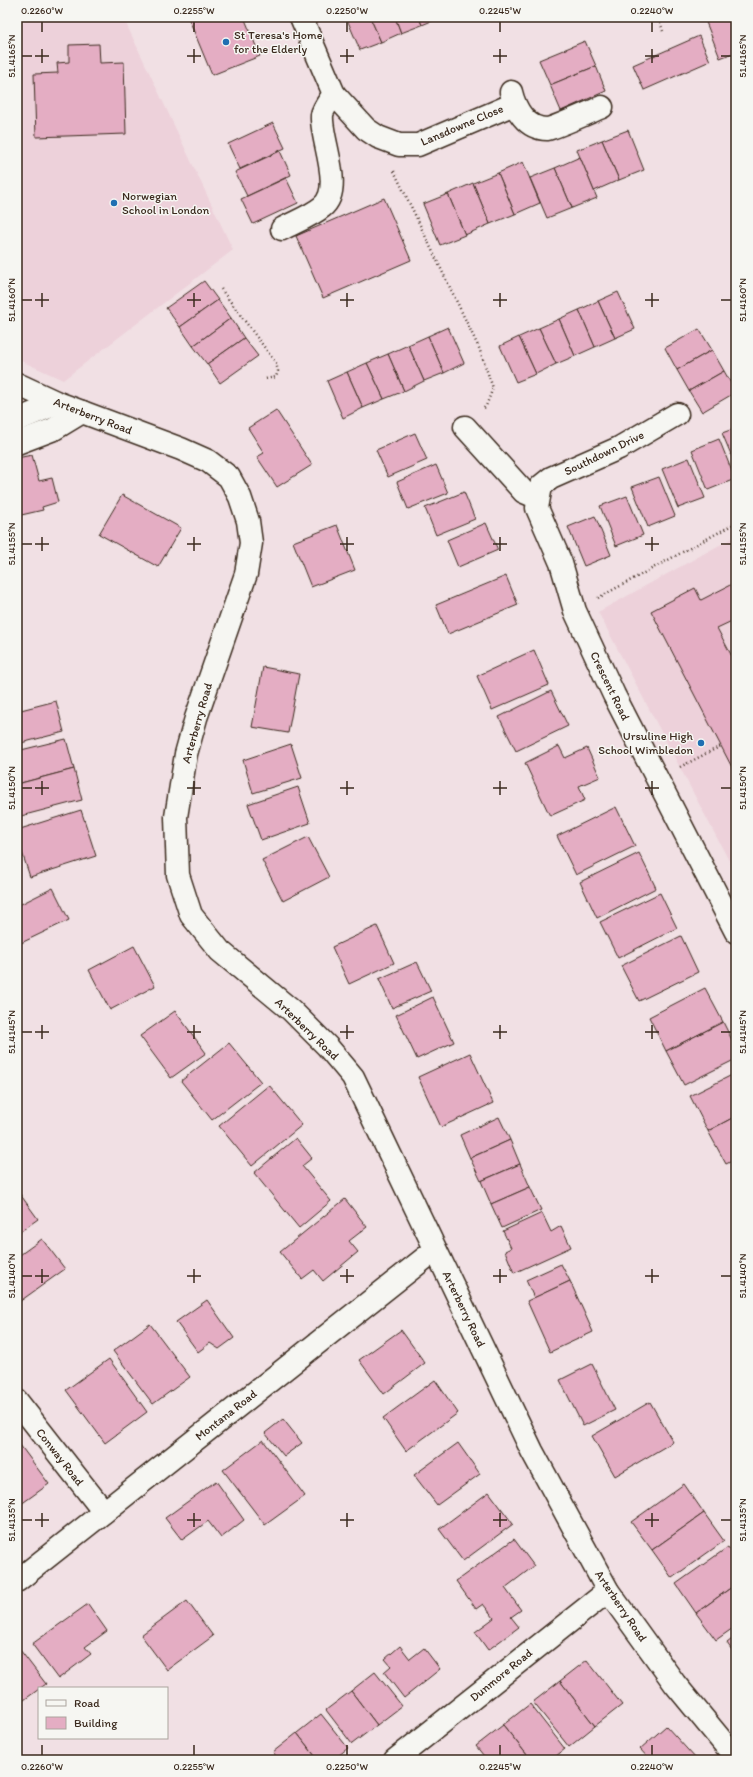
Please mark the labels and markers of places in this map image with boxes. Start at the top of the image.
place label: St Teresa's Home for the Elderly [234,28,323,56]
marker: St Teresa's Home for the Elderly [221,37,231,47]
place label: Norwegian School in London [122,189,210,217]
marker: Norwegian School in London [109,198,119,208]
place label: Ursuline High School Wimbledon [598,729,694,757]
marker: Ursuline High School Wimbledon [696,738,706,748]

